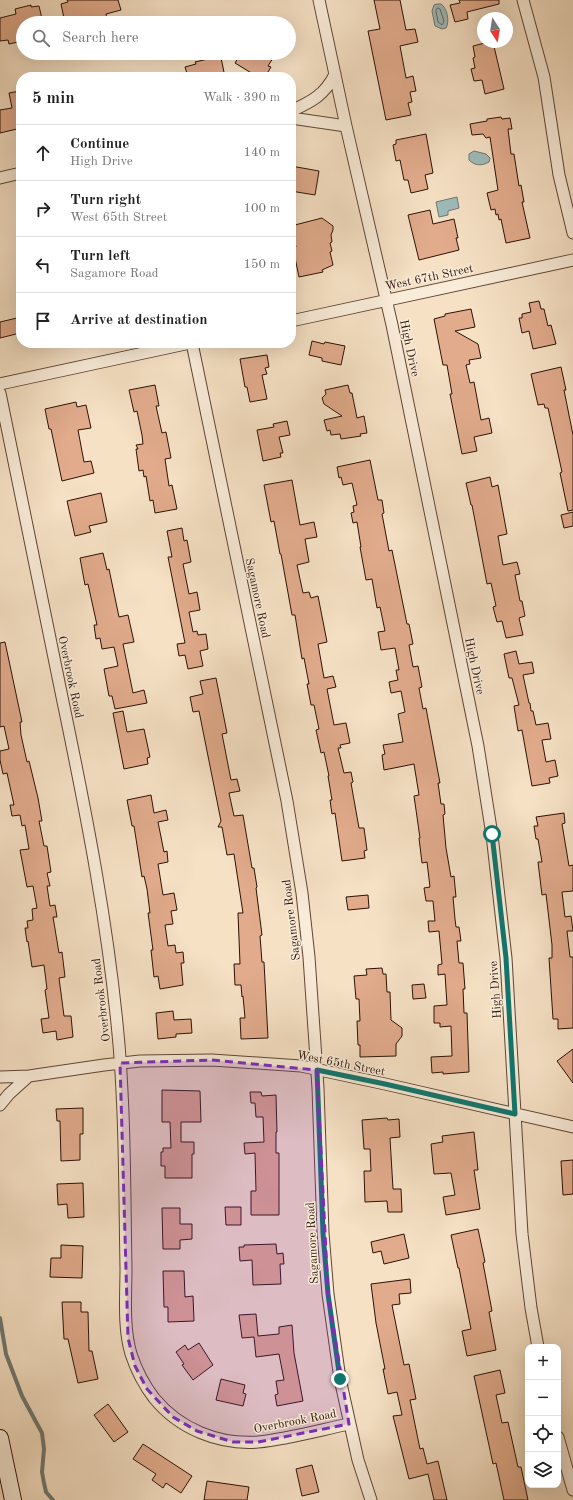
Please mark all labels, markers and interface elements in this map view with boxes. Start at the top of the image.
north arrow [477,12,513,48]
search box [16,16,296,60]
icon: search [30,27,52,49]
text: Search here [62,31,139,46]
text: 5 min [32,90,75,107]
text: Walk · 390 m [203,91,280,104]
text: Continue [70,137,129,152]
icon: ahead [32,142,54,164]
text: 140 m [243,146,280,159]
text: High Drive [70,155,133,168]
text: Turn right [70,193,141,208]
icon: right [32,198,54,220]
text: 100 m [243,202,280,215]
text: West 65th Street [70,211,167,224]
text: Turn left [70,249,130,264]
icon: left [32,254,54,276]
text: 150 m [243,258,280,271]
street label: West 67th Street [384,263,474,293]
text: Sagamore Road [70,267,159,280]
icon: arrive [32,310,54,332]
text: Arrive at destination [70,313,208,328]
street label: High Drive [397,319,421,378]
street label: Sagamore Road [243,557,271,639]
street label: Overbrook Road [55,635,85,720]
street label: High Drive [462,637,486,696]
route start [483,825,501,843]
street label: Sagamore Road [281,879,303,961]
street label: Overbrook Road [91,957,113,1042]
street label: High Drive [488,960,504,1019]
street label: West 65th Street [296,1049,386,1078]
street label: Sagamore Road [305,1202,321,1284]
map controls [525,1344,561,1488]
button: + [525,1344,561,1380]
route end [331,1370,349,1388]
button: − [525,1380,561,1416]
street label: Overbrook Road [253,1408,338,1436]
button: locate [525,1416,561,1452]
button: layers [525,1452,561,1488]

